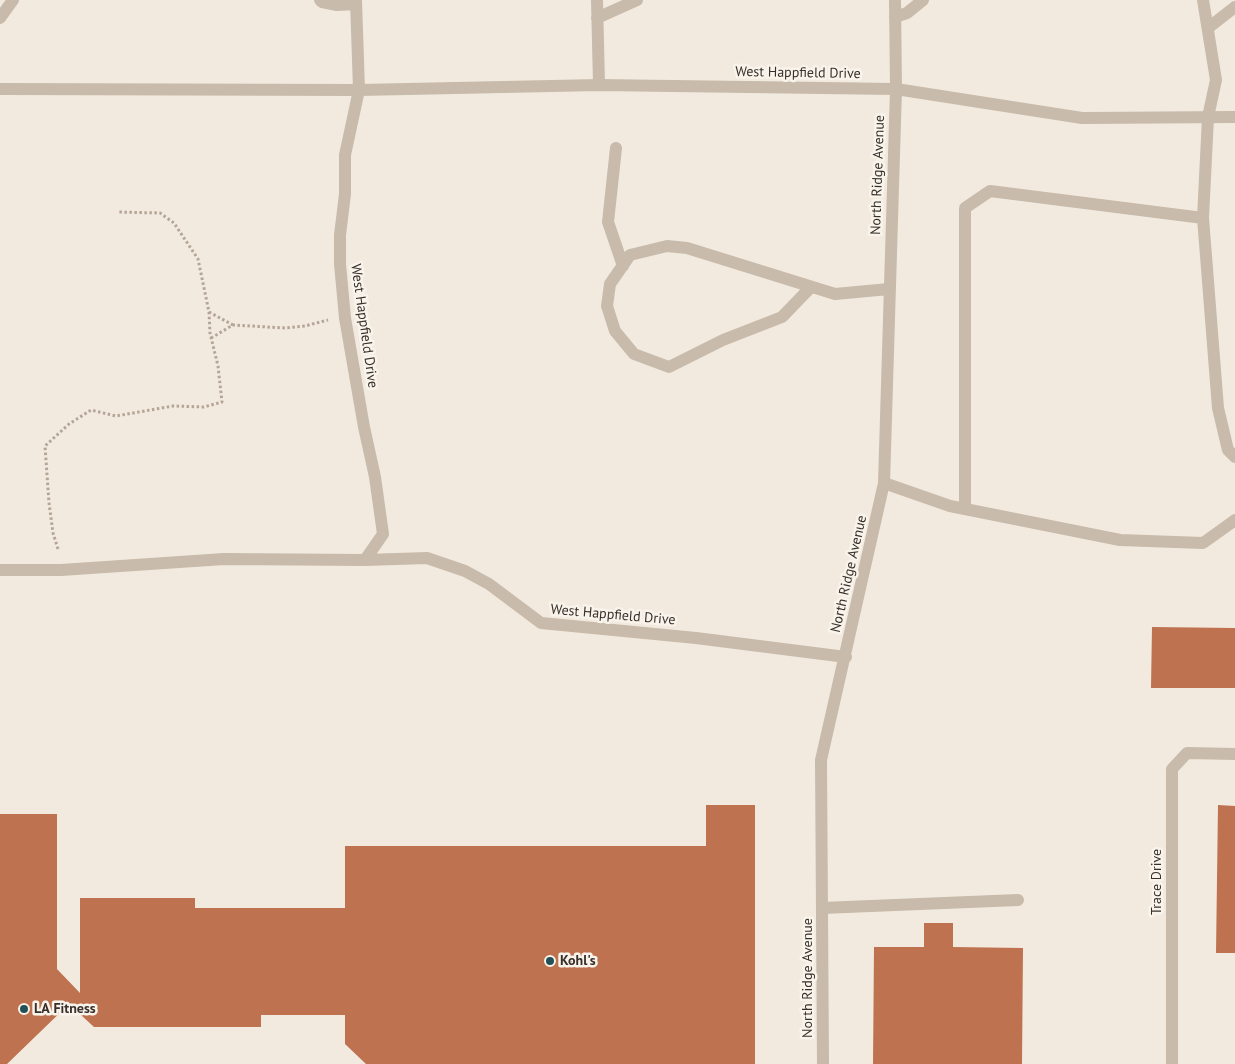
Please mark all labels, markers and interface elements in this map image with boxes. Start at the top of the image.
street label: West Happfield Drive [735,64,861,82]
street label: North Ridge Avenue [868,115,888,235]
street label: West Happfield Drive [347,263,381,389]
street label: North Ridge Avenue [827,514,871,634]
street label: West Happfield Drive [550,601,676,629]
street label: Trace Drive [1149,849,1165,915]
street label: North Ridge Avenue [800,918,816,1038]
place label: Kohl's [560,953,596,969]
marker: Kohl's [544,955,556,967]
place label: LA Fitness [34,1001,96,1017]
marker: LA Fitness [18,1003,30,1015]

